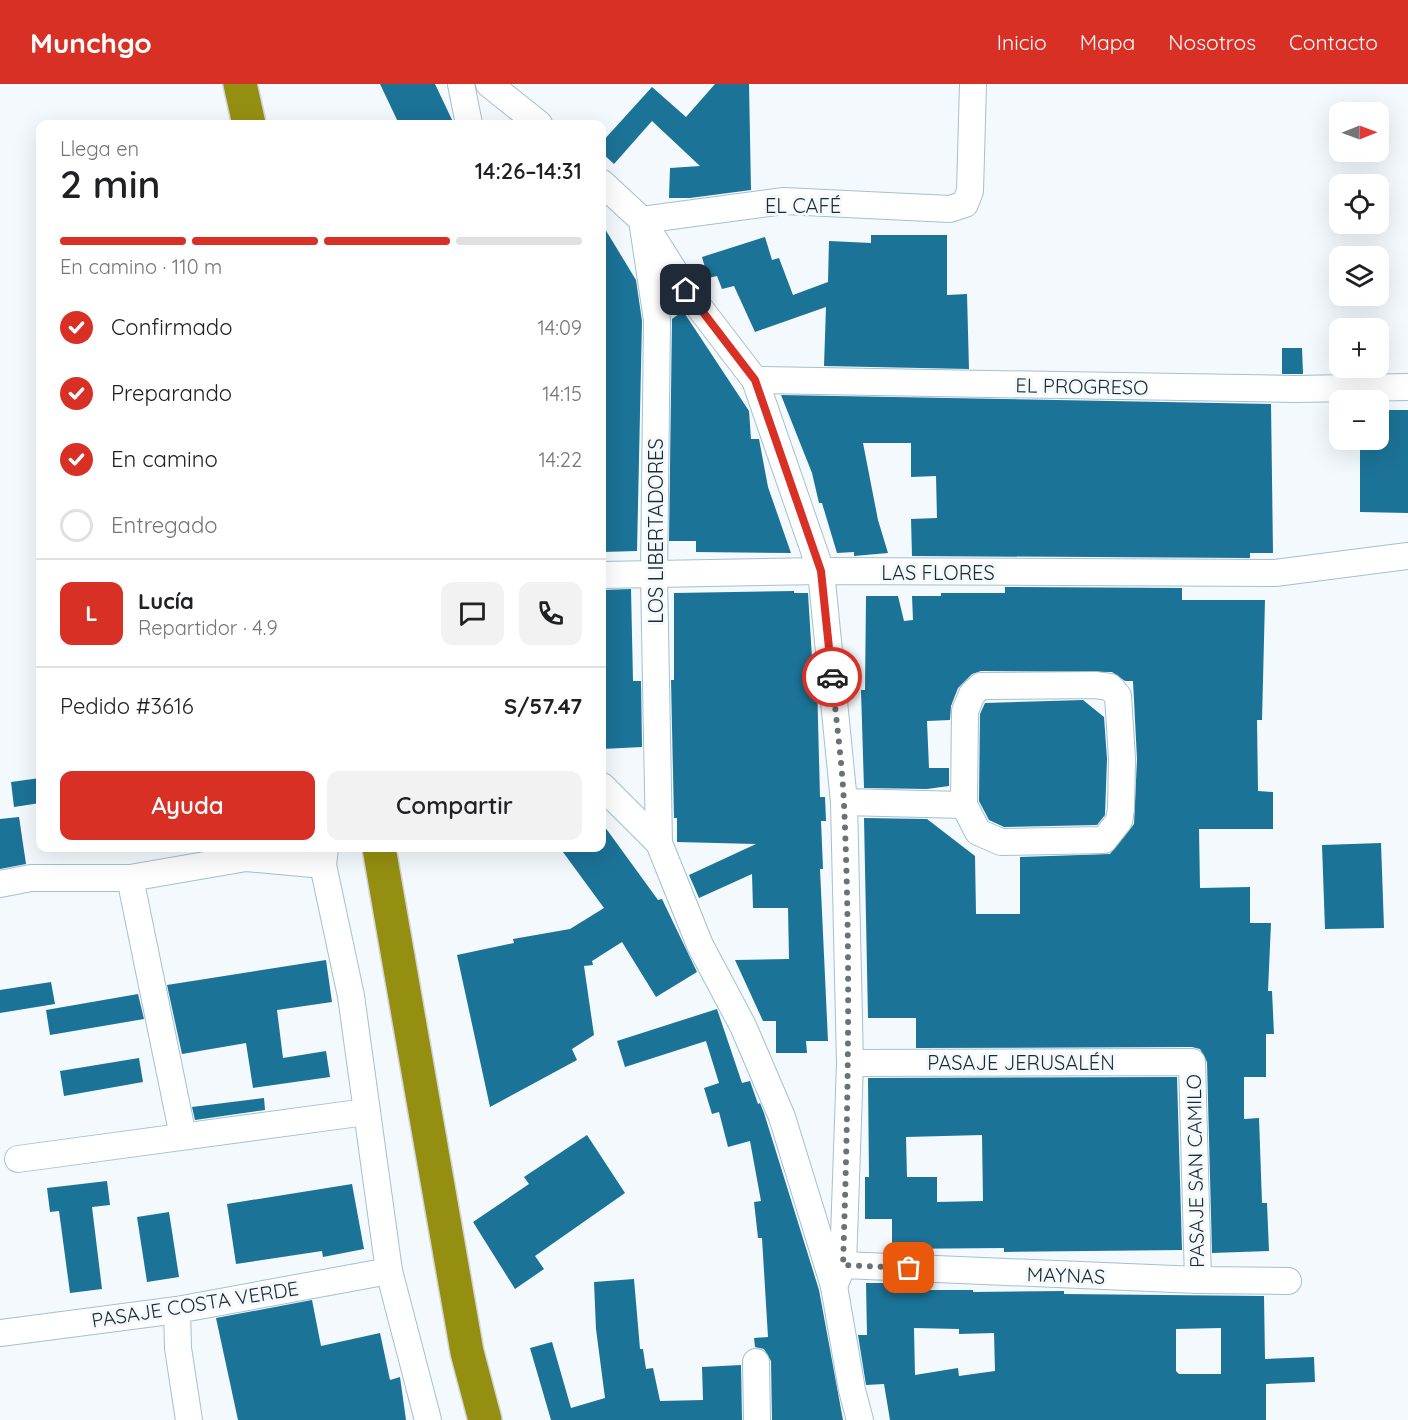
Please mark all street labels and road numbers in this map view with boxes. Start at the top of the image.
street label: EL CAFÉ [765,193,841,218]
street label: EL PROGRESO [1015,372,1149,400]
street label: LOS LIBERTADORES [643,438,668,624]
street label: LAS FLORES [881,560,995,585]
street label: PASAJE JERUSALÉN [927,1050,1115,1075]
street label: PASAJE SAN CAMILO [1181,1074,1209,1268]
street label: MAYNAS [1026,1261,1106,1289]
street label: PASAJE COSTA VERDE [90,1275,300,1333]

